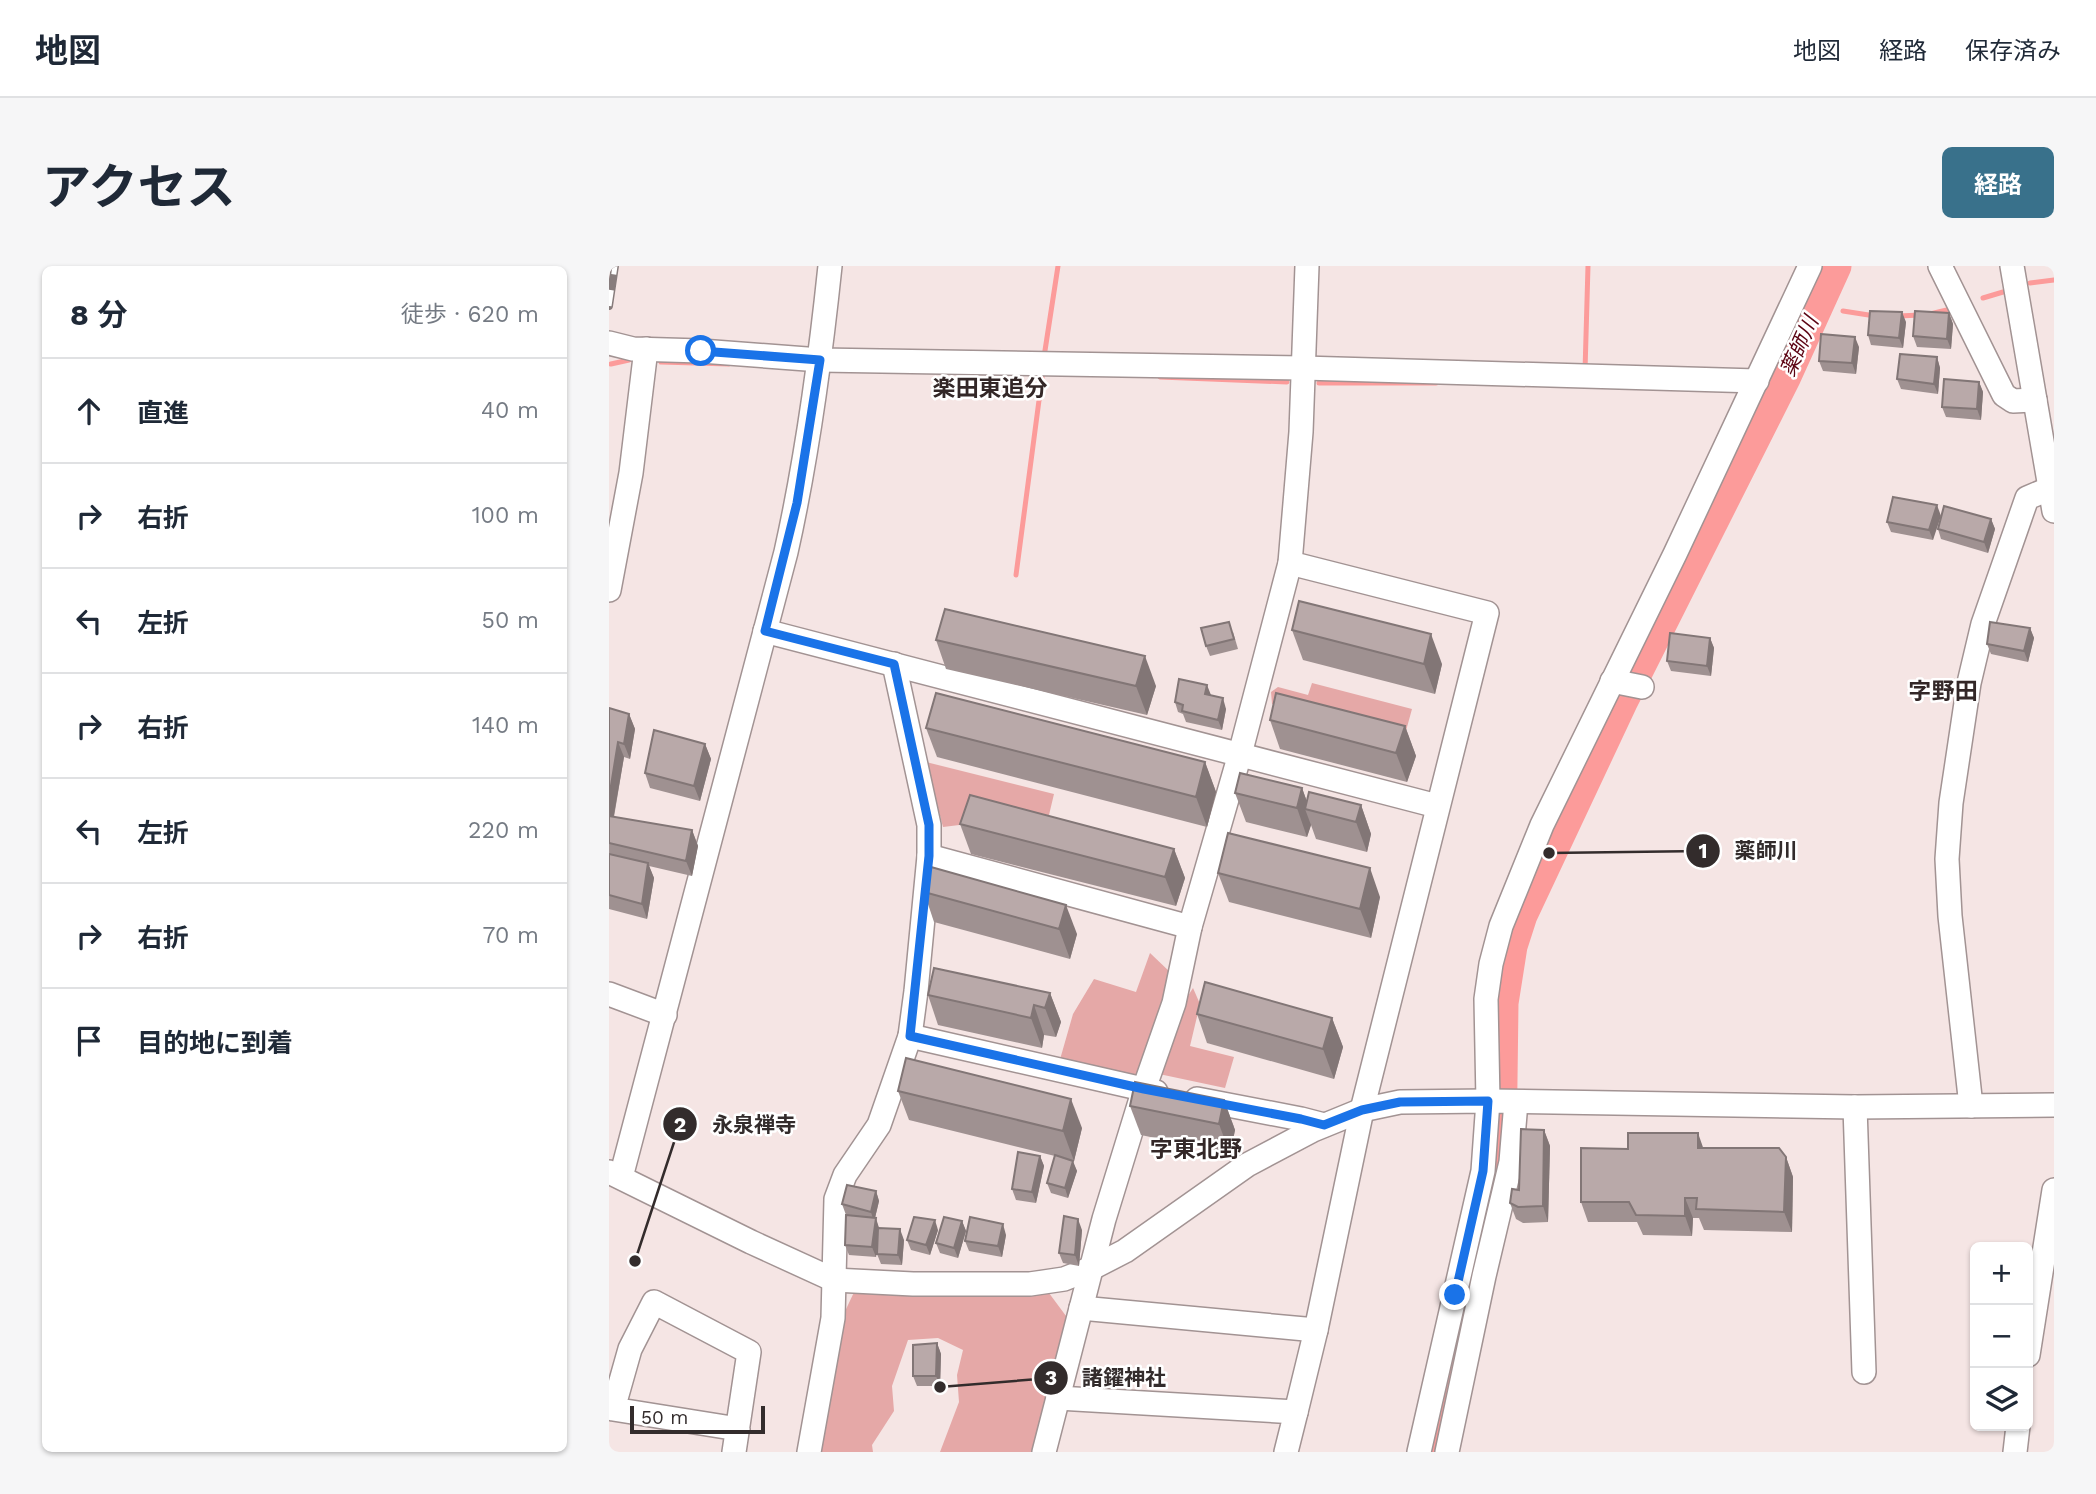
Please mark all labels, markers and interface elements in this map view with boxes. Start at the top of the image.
text: 地図 [35,31,101,70]
text: 地図 [1793,37,1841,65]
text: 経路 [1879,37,1927,65]
text: 保存済み [1965,37,2061,65]
button: 経路 [1942,147,2054,218]
text: アクセス [42,158,236,216]
text: 8 分 [70,297,127,332]
text: 徒歩 · 620 m [401,301,539,328]
water label: 薬師川 [1775,310,1824,380]
route start [685,335,716,366]
district label: 楽田東追分 [933,375,1048,402]
icon: ahead [70,392,108,430]
text: 40 m [481,397,539,424]
text: 直進 [137,398,189,428]
icon: right [70,497,108,535]
text: 100 m [472,502,539,529]
text: 右折 [137,503,189,533]
icon: left [70,602,108,640]
text: 50 m [482,607,539,634]
text: 左折 [137,608,189,638]
district label: 字野田 [1909,678,1978,705]
icon: right [70,707,108,745]
text: 140 m [472,712,539,739]
text: 右折 [137,713,189,743]
icon: left [70,812,108,850]
text: 220 m [468,817,539,844]
text: 左折 [137,818,189,848]
callout: 薬師川 [1685,830,1811,872]
text: 1 [1698,838,1708,863]
text: 薬師川 [1735,838,1798,863]
icon: right [70,917,108,955]
text: 70 m [482,922,539,949]
text: 右折 [137,923,189,953]
icon: arrive [70,1022,108,1060]
text: 目的地に到着 [137,1028,293,1058]
callout: 永泉禅寺 [663,1103,810,1145]
text: 2 [674,1112,686,1137]
text: 永泉禅寺 [712,1112,796,1137]
district label: 字東北野 [1150,1136,1242,1163]
map controls [1970,1242,2033,1431]
button: + [1970,1242,2033,1305]
route end [1439,1279,1470,1310]
button: − [1970,1305,2033,1368]
callout: 諸鑃神社 [1033,1357,1180,1399]
text: 3 [1045,1365,1057,1390]
text: 諸鑃神社 [1082,1365,1166,1390]
button: layers [1970,1368,2033,1431]
scale bar [630,1403,765,1435]
text: 50 m [641,1406,688,1429]

